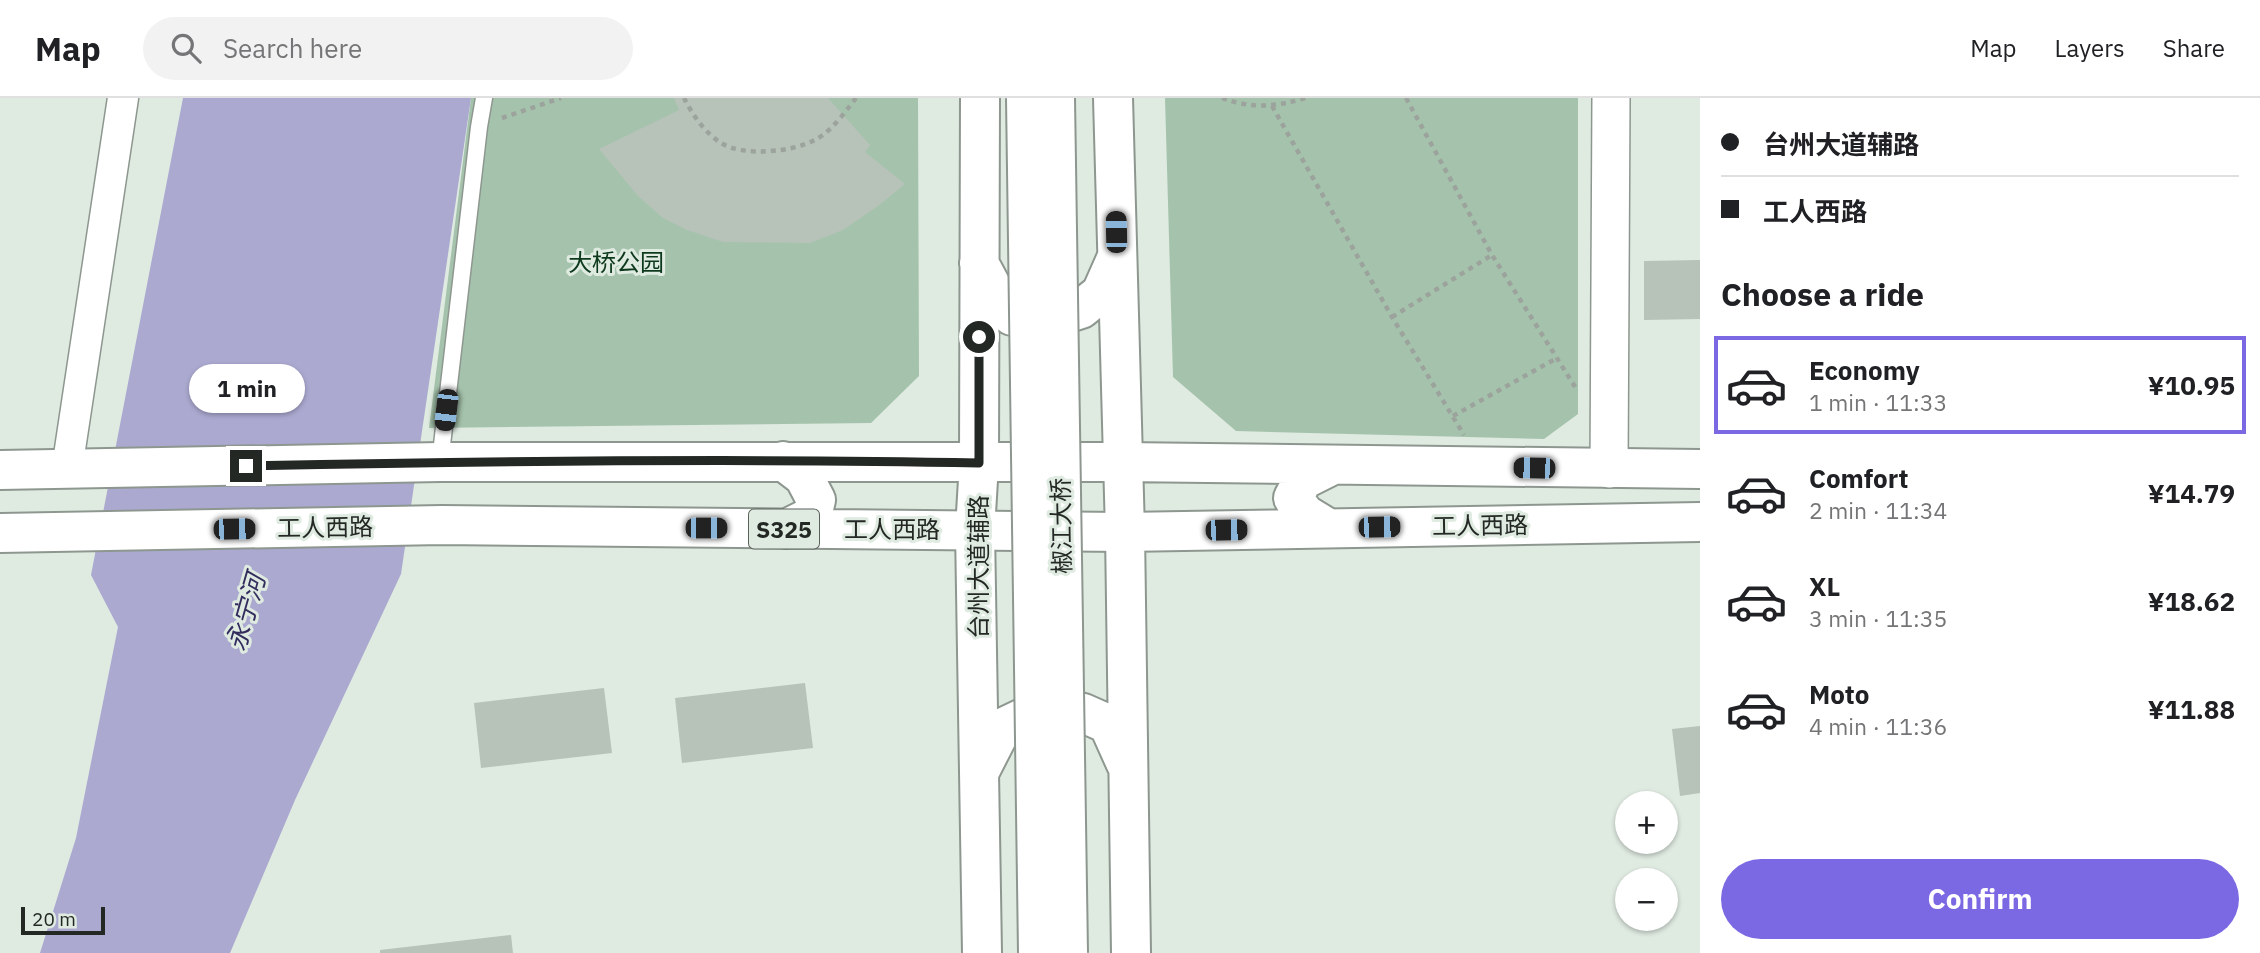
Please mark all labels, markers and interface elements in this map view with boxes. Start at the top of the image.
search box [143,17,633,80]
text: Map [35,27,101,70]
icon: search [167,29,205,67]
text: Search here [223,31,362,65]
text: Map [1970,32,2017,64]
text: Layers [2055,32,2125,64]
text: Share [2163,32,2225,64]
text: 台州大道辅路 [1763,127,1919,161]
text: 工人西路 [1763,194,1867,228]
car [1106,211,1127,253]
park label: 大桥公园 [568,246,664,278]
text: Choose a ride [1721,273,1924,315]
route start [963,321,995,353]
text: Economy [1809,353,1920,387]
icon: car [1725,354,1788,417]
callout: 1 min [188,364,304,414]
text: ¥10.95 [2148,368,2235,402]
text: 1 min [217,373,277,403]
text: 1 min · 11:33 [1809,387,1947,417]
car [434,388,459,432]
route end [230,450,262,482]
car [1513,457,1556,479]
text: Comfort [1809,461,1908,495]
icon: car [1725,462,1788,525]
text: ¥14.79 [2148,476,2235,510]
street label: 椒江大桥 [1044,478,1078,574]
street label: 台州大道辅路 [962,495,994,639]
text: 2 min · 11:34 [1809,495,1947,525]
street label: 工人西路 [1432,508,1528,542]
street label: 工人西路 [277,510,373,544]
road number: S325 [749,510,819,548]
street label: 工人西路 [844,513,940,545]
car [1358,516,1401,538]
car [213,518,256,540]
car [686,518,728,539]
car [1205,519,1248,541]
water label: 永宁河 [218,565,273,654]
text: XL [1809,569,1840,603]
icon: car [1725,570,1788,633]
text: ¥18.62 [2148,584,2235,618]
text: 3 min · 11:35 [1809,603,1947,633]
text: Moto [1809,677,1869,711]
icon: car [1725,678,1788,741]
text: ¥11.88 [2148,692,2235,726]
text: 4 min · 11:36 [1809,711,1947,741]
map controls [1615,791,1678,931]
button: + [1615,791,1678,854]
button: Confirm [1721,859,2239,939]
button: − [1615,868,1678,931]
scale bar [21,904,105,936]
text: 20 m [32,907,76,931]

